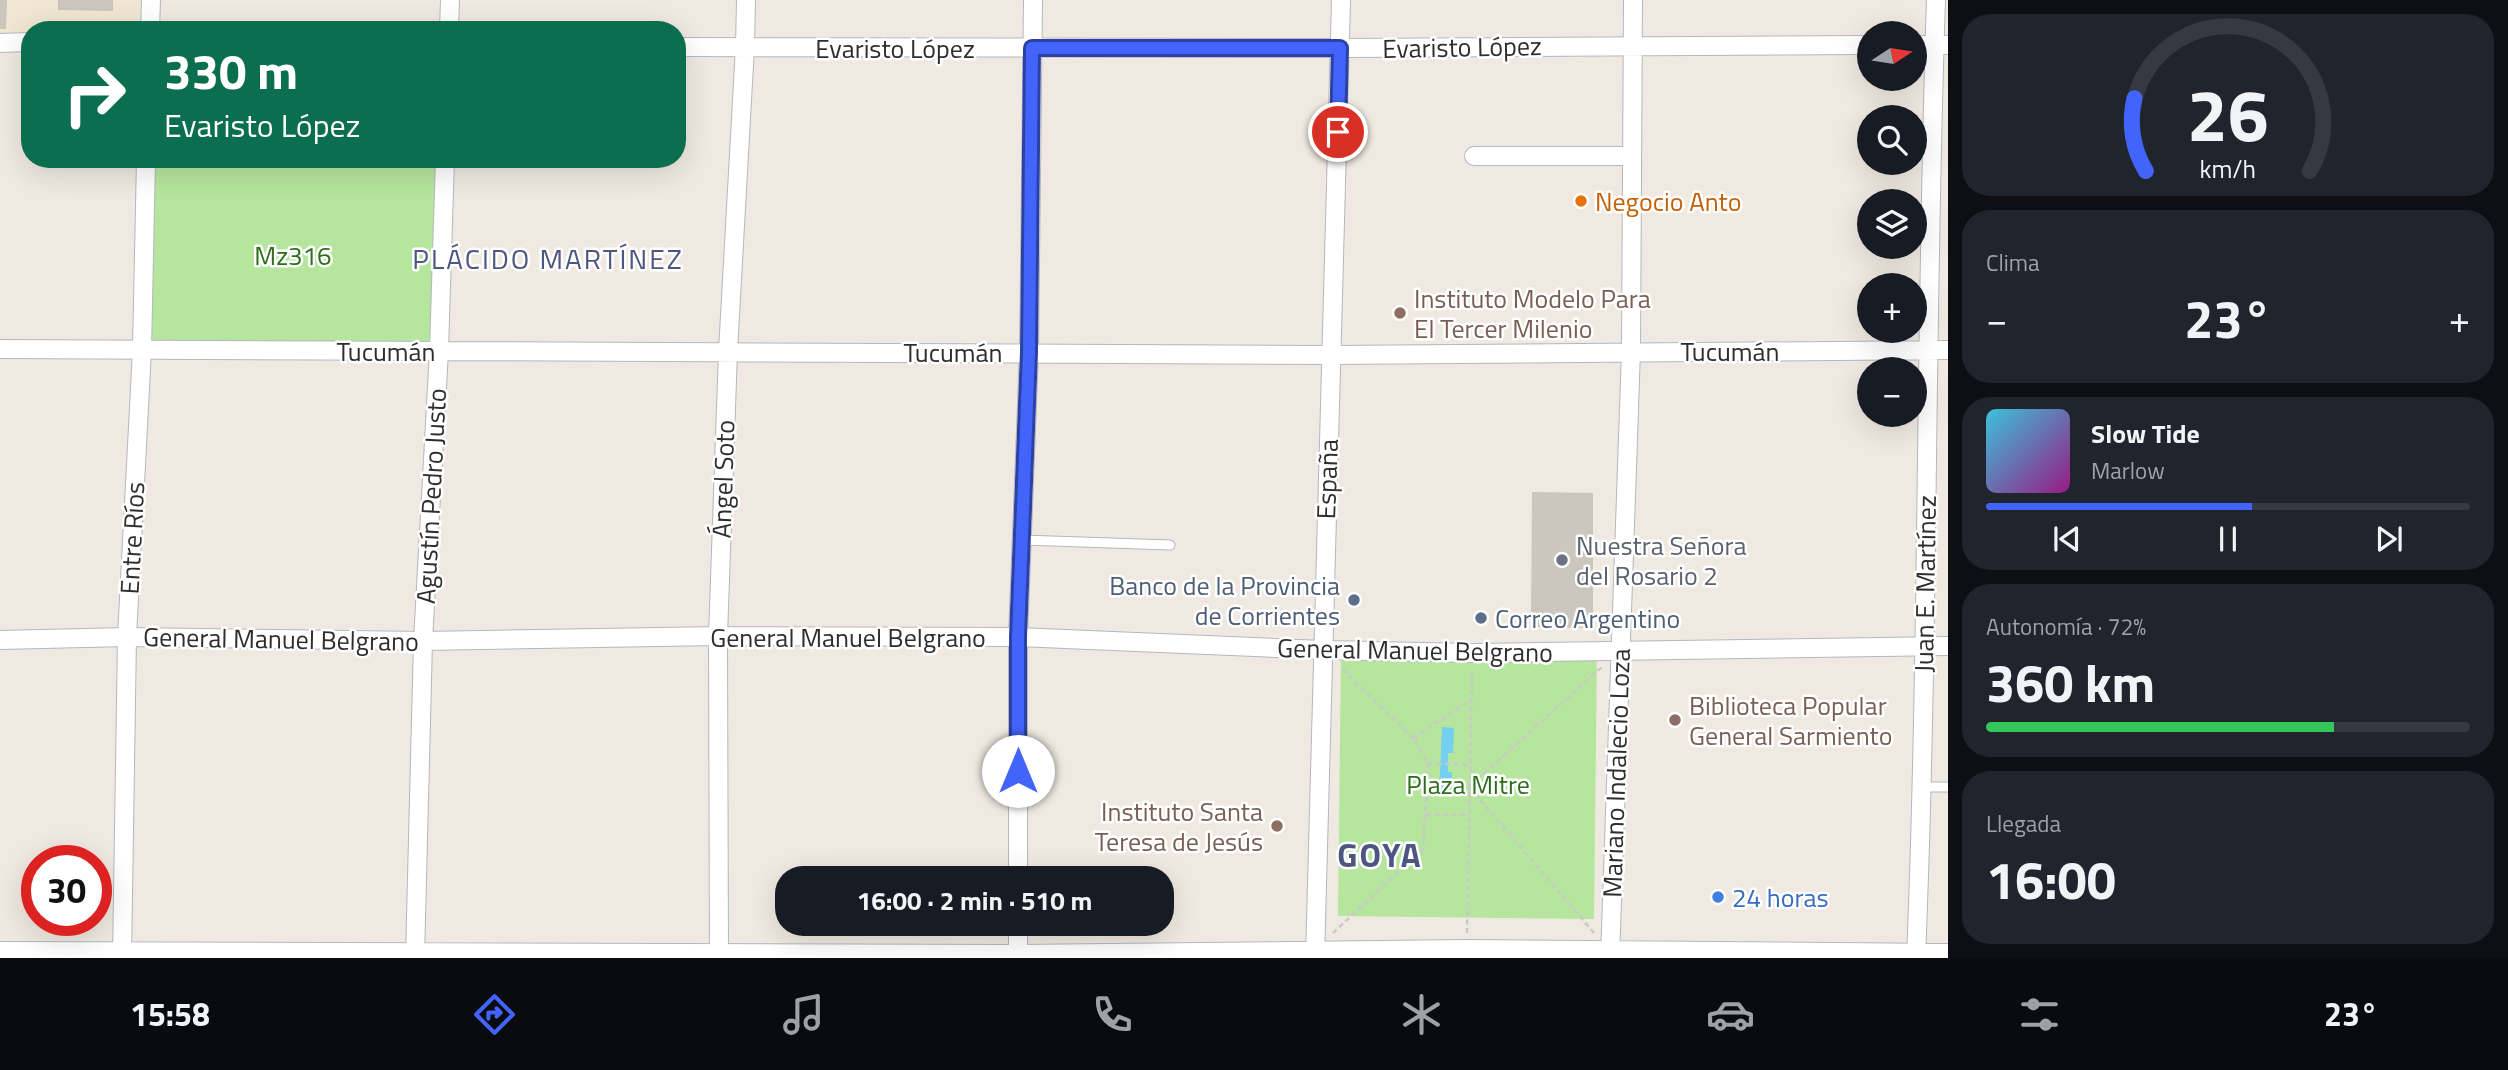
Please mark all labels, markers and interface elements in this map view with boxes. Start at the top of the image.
north arrow [1857,21,1927,91]
map controls [1857,21,1927,427]
street label: Evaristo López [1382,26,1542,68]
street label: Evaristo López [815,29,975,68]
text: 330 m [164,33,298,108]
icon: right [49,49,140,140]
text: 26 [2187,59,2269,169]
text: Evaristo López [164,101,360,149]
pin [1308,102,1368,162]
button: search [1857,105,1927,175]
icon: arrive [1319,113,1357,151]
text: km/h [2200,150,2256,188]
place label: Negocio Anto [1595,182,1741,221]
button: layers [1857,189,1927,259]
marker: Negocio Anto [1573,193,1589,209]
park label: Mz316 [254,236,332,275]
district label: PLÁCIDO MARTÍNEZ [412,237,684,280]
text: Clima [1986,245,2040,280]
button: + [1857,273,1927,343]
place label: Instituto Modelo Para El Tercer Milenio [1414,279,1651,348]
text: 23° [2184,279,2272,358]
text: − [1986,290,2007,348]
text: + [2449,290,2470,348]
marker: Instituto Modelo Para El Tercer Milenio [1392,305,1408,321]
street label: Tucumán [336,332,436,371]
street label: Tucumán [1680,332,1780,371]
street label: Tucumán [903,333,1003,372]
button: − [1857,357,1927,427]
street label: Agustín Pedro Justo [406,387,456,605]
text: Slow Tide [2091,414,2200,453]
street label: Ángel Soto [701,419,745,539]
street label: España [1306,438,1348,520]
text: Marlow [2091,453,2165,488]
street label: Entre Ríos [110,481,154,595]
street label: Juan E. Martínez [1904,495,1946,673]
icon: previous [2048,520,2086,558]
icon: pause [2209,520,2247,558]
icon: next [2370,520,2408,558]
place label: Nuestra Señora del Rosario 2 [1576,526,1746,595]
marker: Nuestra Señora del Rosario 2 [1554,552,1570,568]
place label: Banco de la Provincia de Corrientes [1109,566,1340,635]
marker: Banco de la Provincia de Corrientes [1346,592,1362,608]
place label: Correo Argentino [1495,599,1680,638]
text: Autonomía · 72% [1986,609,2146,644]
marker: Correo Argentino [1473,610,1489,626]
street label: General Manuel Belgrano [143,617,419,661]
street label: General Manuel Belgrano [710,618,986,657]
street label: General Manuel Belgrano [1277,628,1553,672]
text: 360 km [1986,643,2155,722]
street label: Mariano Indalecio Loza [1592,648,1640,898]
place label: Biblioteca Popular General Sarmiento [1689,686,1892,755]
marker: Biblioteca Popular General Sarmiento [1667,712,1683,728]
position arrow [981,734,1055,808]
park label: Plaza Mitre [1406,765,1530,804]
place label: Instituto Santa Teresa de Jesús [1095,792,1263,861]
text: Llegada [1986,806,2061,841]
marker: Instituto Santa Teresa de Jesús [1269,818,1285,834]
district label: GOYA [1337,830,1423,880]
text: 16:00 [1986,840,2116,919]
speed limit sign: 30 [21,845,112,936]
place label: 24 horas [1732,878,1829,917]
text: 16:00 · 2 min · 510 m [857,881,1092,920]
marker: 24 horas [1710,889,1726,905]
text: 15:58 [130,990,210,1038]
icon: directions [470,990,519,1039]
icon: music [779,990,828,1039]
icon: phone [1088,990,1137,1039]
icon: climate [1397,990,1446,1039]
icon: car [1706,990,1755,1039]
icon: filters [2015,990,2064,1039]
text: 23° [2324,990,2378,1038]

